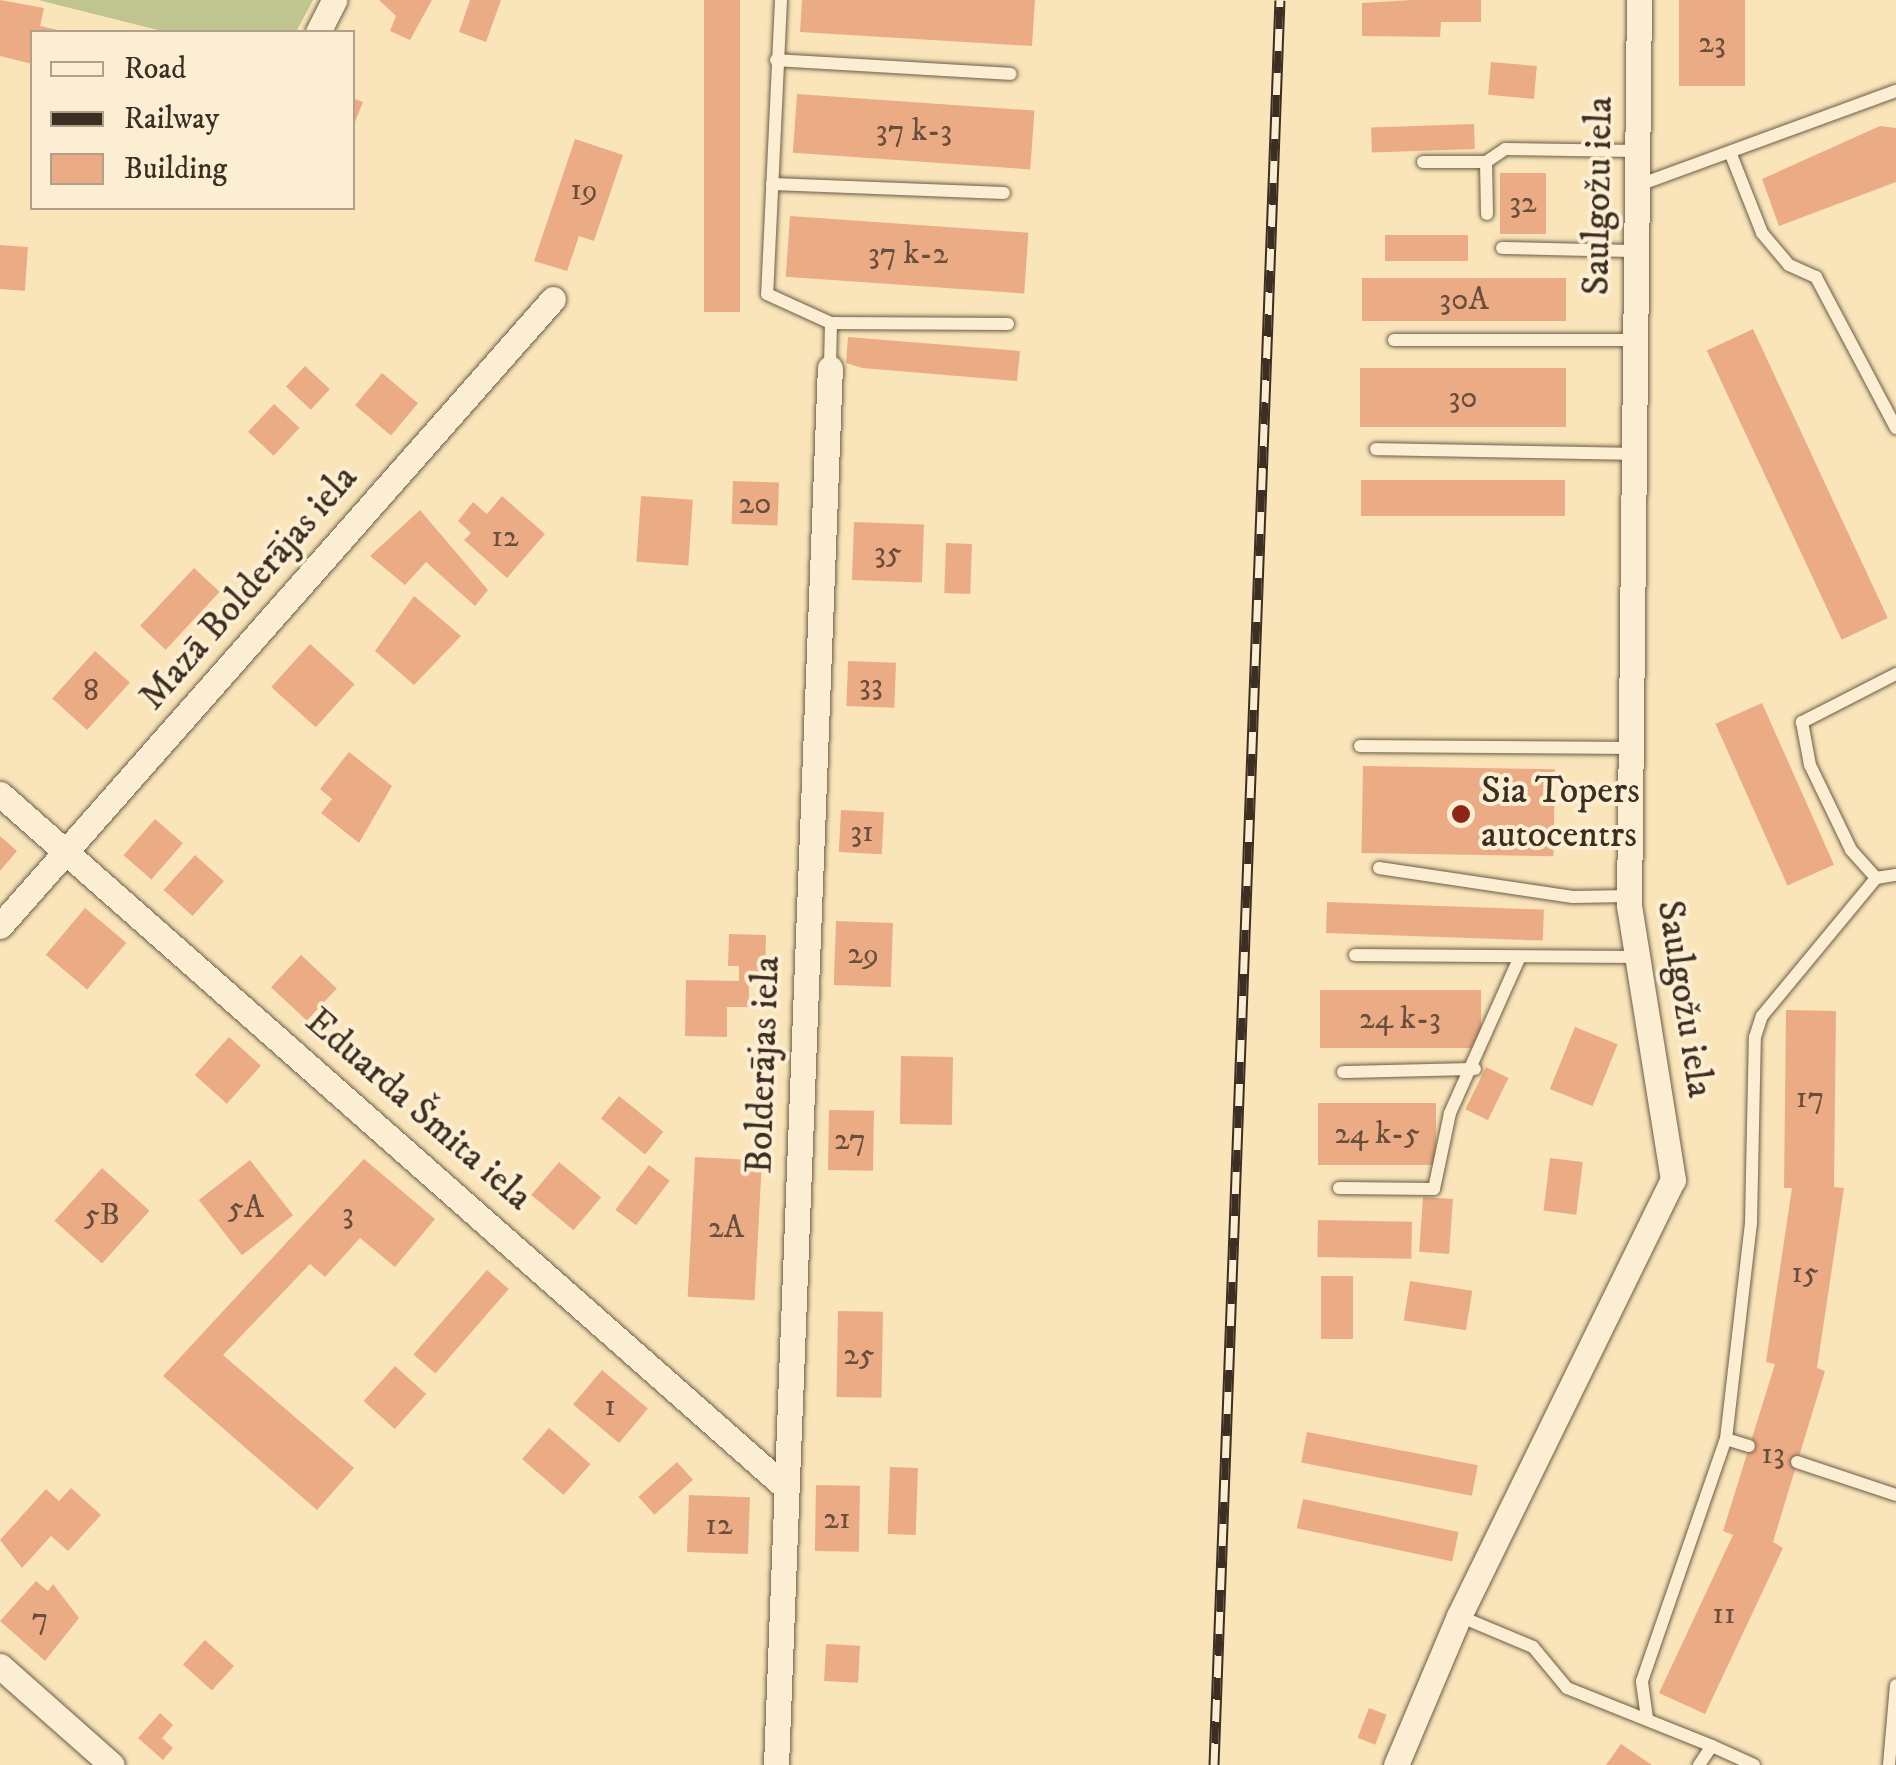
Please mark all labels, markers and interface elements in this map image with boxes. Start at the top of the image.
house number: 23 [1698,24,1726,62]
legend [30,30,355,210]
text: Road [124,51,186,88]
street label: Saulgožu iela [1574,96,1624,296]
text: Railway [124,101,219,138]
house number: 37 k-3 [876,112,952,150]
text: Building [124,151,227,188]
house number: 19 [570,171,598,209]
house number: 32 [1509,184,1537,222]
house number: 37 k-2 [868,235,948,273]
house number: 30A [1439,281,1489,319]
house number: 30 [1448,379,1478,417]
street label: Mazā Bolderājas iela [130,456,368,720]
house number: 20 [739,485,771,523]
house number: 12 [491,518,519,556]
house number: 35 [874,534,902,572]
house number: 33 [859,666,883,704]
house number: 8 [83,672,99,710]
place label: Sia Topers autocentrs [1481,769,1640,858]
marker: Sia Topers autocentrs [1450,803,1472,825]
house number: 31 [850,813,874,851]
street label: Saulgožu iela [1646,897,1722,1101]
house number: 29 [847,935,879,973]
street label: Bolderājas iela [737,955,791,1175]
street label: Eduarda Šmita iela [295,999,541,1221]
house number: 24 k-3 [1359,1000,1441,1038]
house number: 17 [1796,1079,1824,1117]
house number: 24 k-5 [1334,1115,1420,1153]
house number: 27 [834,1121,866,1159]
house number: 5A [228,1189,264,1227]
house number: 3 [342,1195,354,1233]
house number: 5B [84,1196,120,1234]
house number: 2A [708,1209,744,1247]
house number: 15 [1791,1254,1819,1292]
house number: 25 [843,1336,875,1374]
house number: 1 [604,1387,616,1425]
house number: 13 [1761,1435,1785,1473]
house number: 21 [823,1500,851,1538]
house number: 12 [705,1506,733,1544]
house number: 11 [1712,1595,1736,1633]
house number: 7 [32,1600,48,1638]

